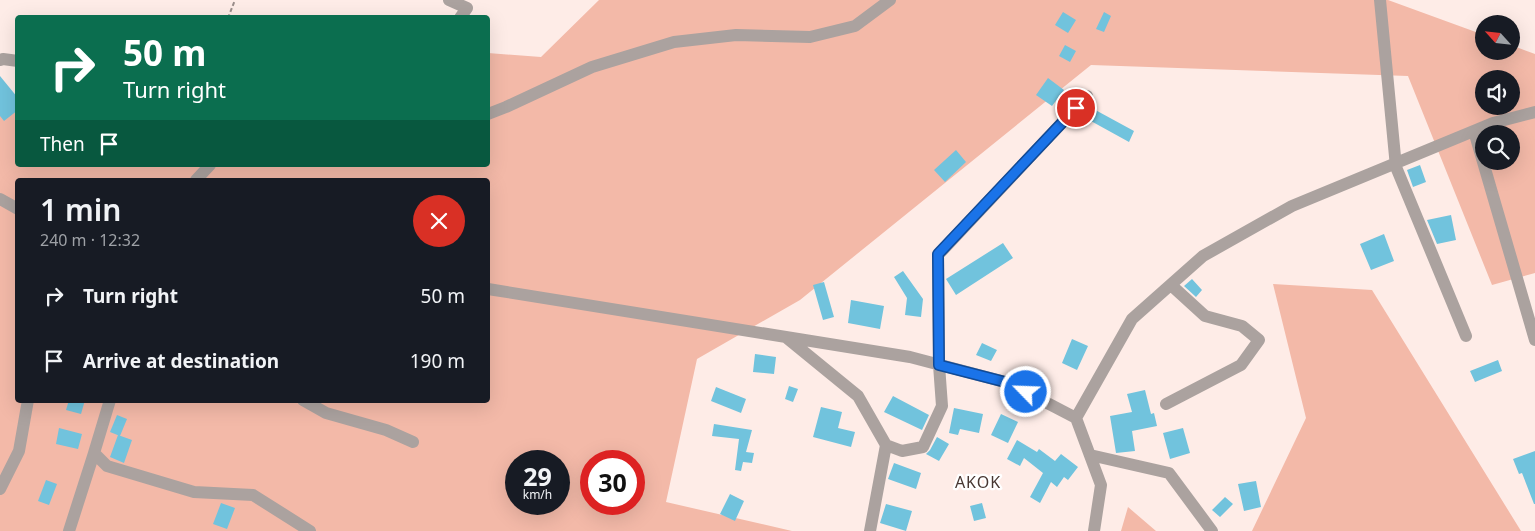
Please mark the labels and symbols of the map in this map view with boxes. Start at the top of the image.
north arrow [1475,15,1520,60]
pin [1055,87,1097,129]
position arrow [999,365,1051,417]
speed limit sign: 30 [580,450,645,515]
district label: AKOK [955,471,1001,493]

